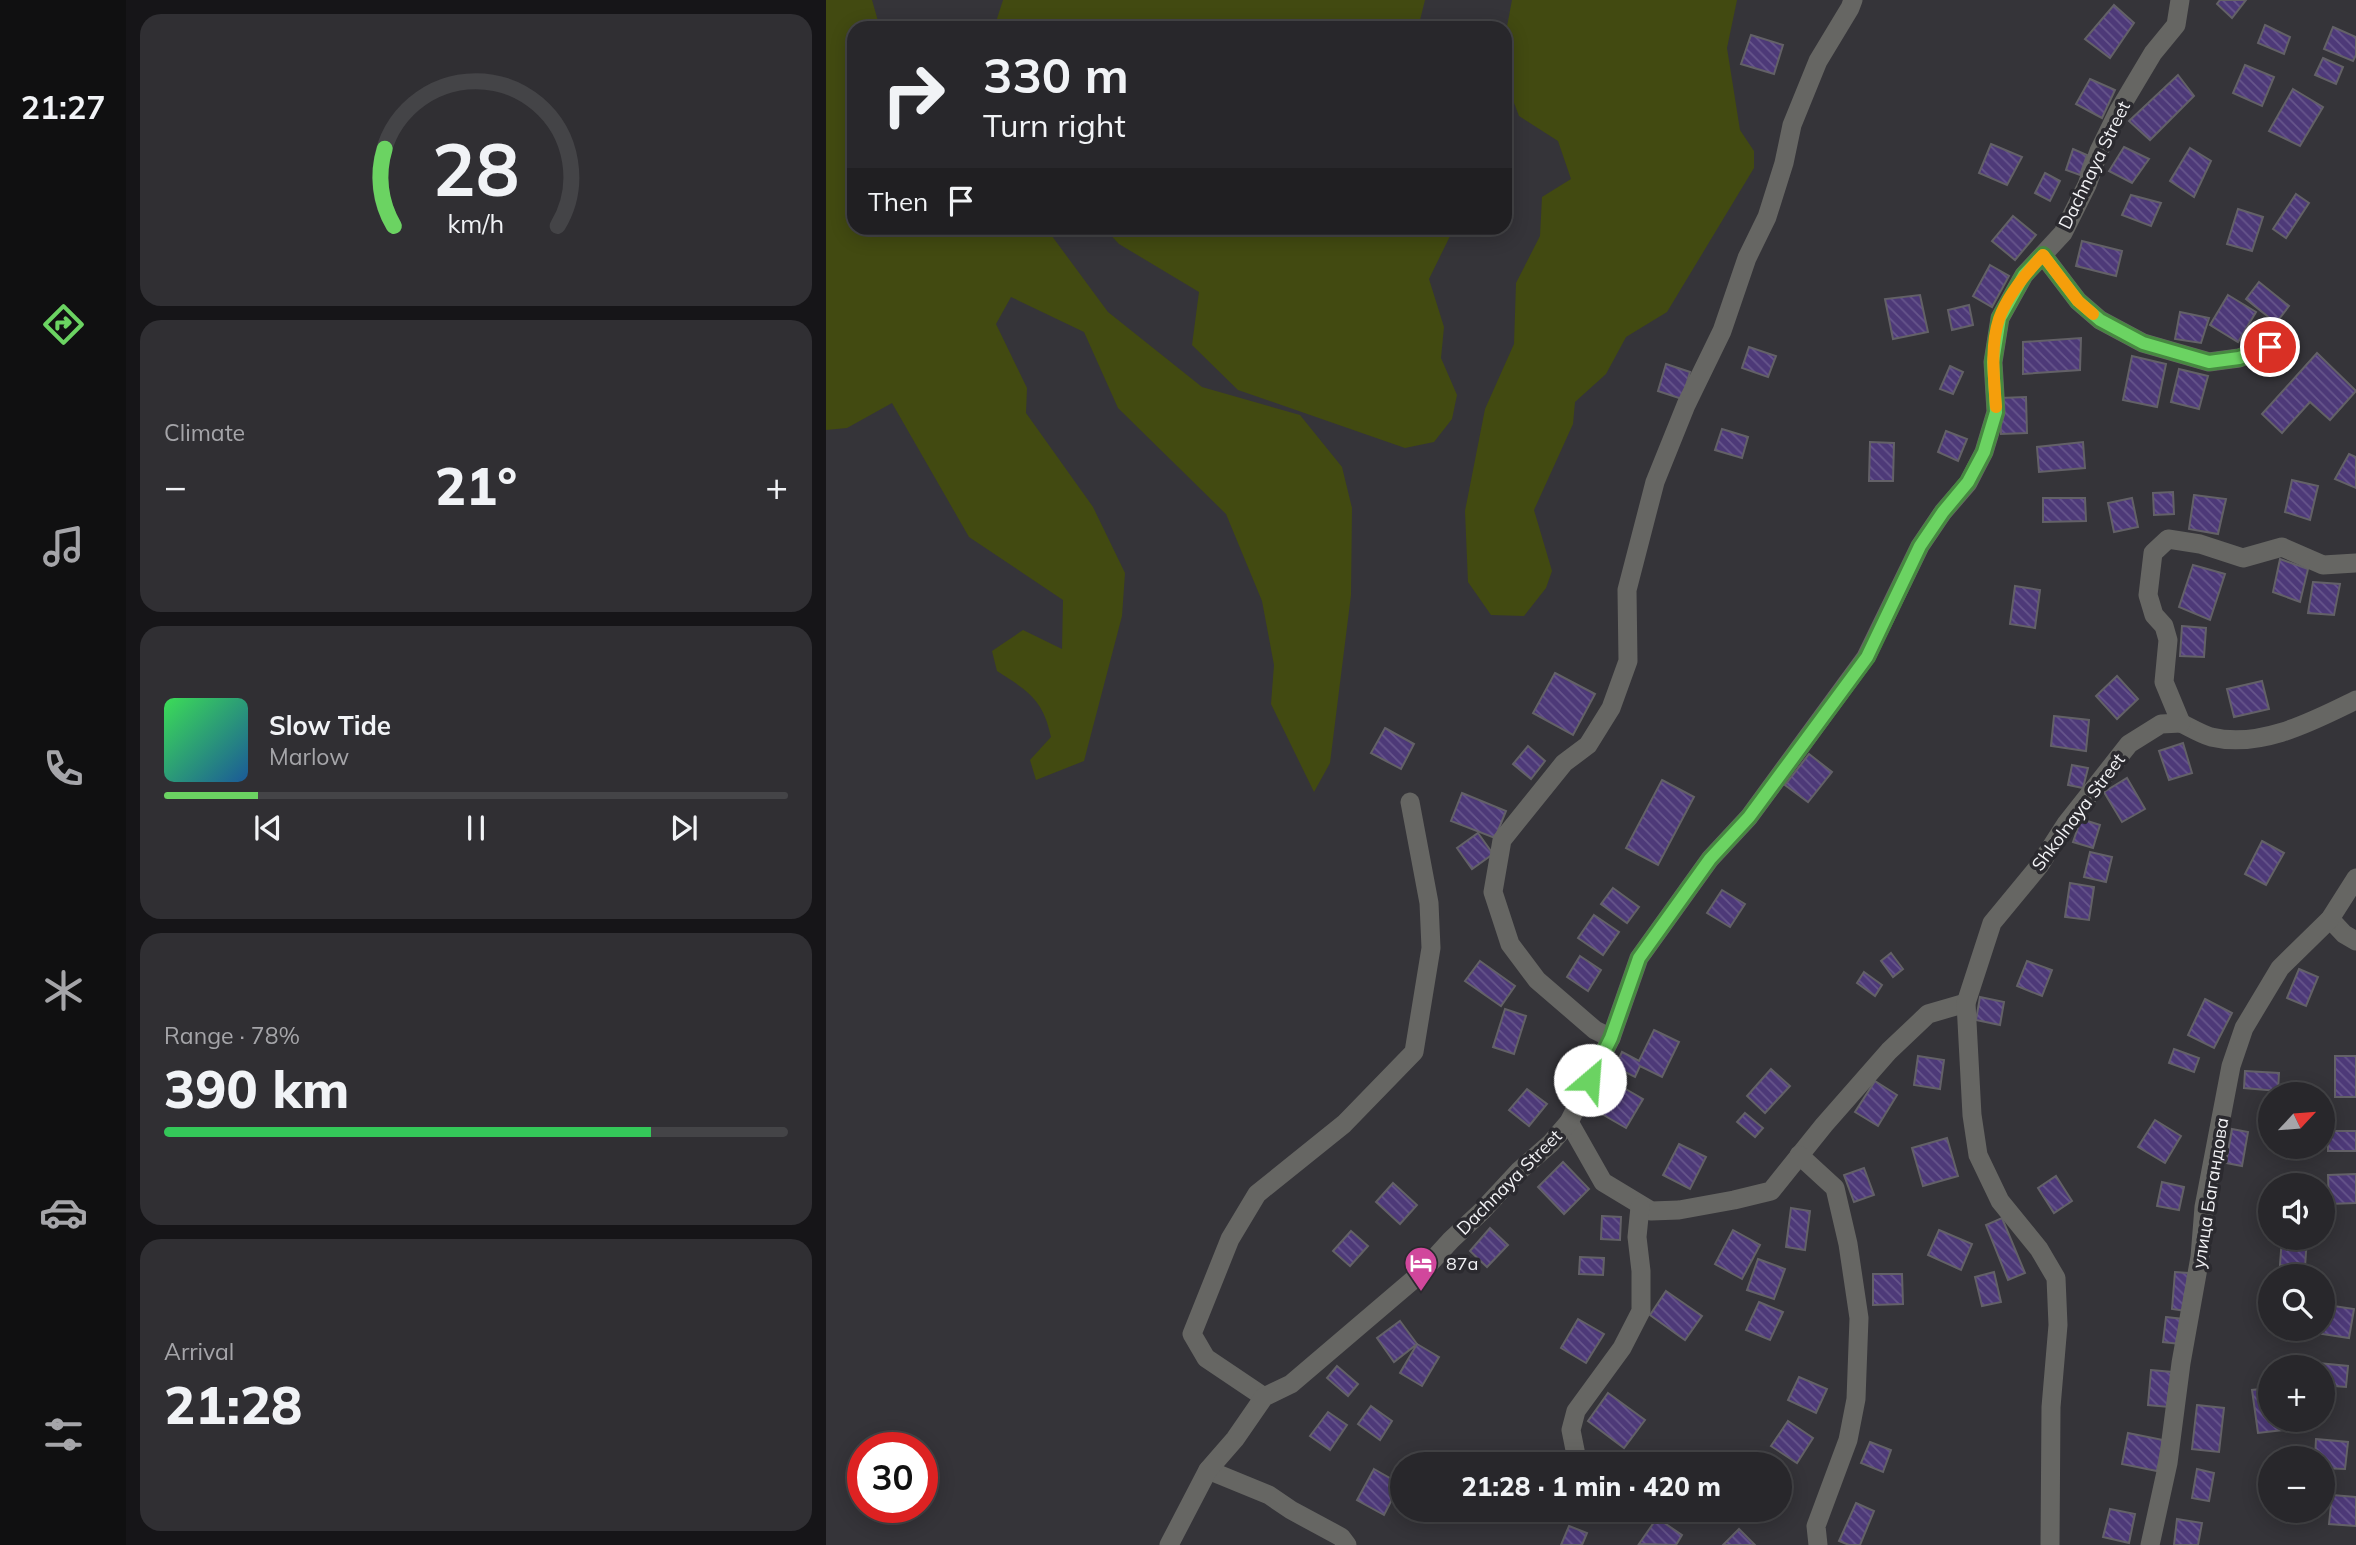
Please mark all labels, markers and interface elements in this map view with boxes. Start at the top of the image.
text: 330 m [983,44,1129,105]
icon: right [868,49,959,140]
text: 21:27 [21,87,105,127]
street label: Dachnaya Street [2053,97,2135,233]
text: Turn right [983,105,1126,145]
text: 28 [432,123,520,214]
icon: arrive [942,182,980,220]
text: Then [868,185,928,218]
text: km/h [448,208,504,239]
icon: directions [39,300,88,349]
pin [2240,317,2300,377]
icon: arrive [2251,328,2289,366]
text: Climate [164,418,245,447]
text: 21° [435,453,517,518]
text: − [164,462,187,510]
text: + [765,462,788,510]
icon: music [39,522,88,571]
text: Slow Tide [269,709,391,742]
text: Marlow [269,742,349,771]
icon: phone [39,744,88,793]
street label: Shkolnaya Street [2026,749,2130,875]
icon: previous [249,809,287,847]
icon: pause [457,809,495,847]
icon: next [665,809,703,847]
icon: climate [39,966,88,1015]
text: Range · 78% [164,1021,300,1050]
position arrow [1553,1043,1627,1117]
text: 390 km [164,1056,349,1121]
north arrow [2258,1082,2334,1158]
map controls [2258,1082,2335,1523]
street label: улица Багандова [2187,1116,2233,1270]
street label: Dachnaya Street [1452,1125,1566,1239]
button: sound [2258,1173,2335,1250]
icon: car [39,1188,88,1237]
hotel icon: 87а [1402,1244,1440,1293]
place label: 87а [1446,1252,1479,1275]
button: search [2258,1264,2335,1341]
text: Arrival [164,1337,234,1366]
button: + [2258,1355,2335,1432]
text: 21:28 [164,1372,302,1437]
icon: filters [39,1410,88,1459]
speed limit sign: 30 [847,1432,938,1523]
button: − [2258,1446,2335,1523]
text: 21:28 · 1 min · 420 m [1461,1470,1721,1503]

